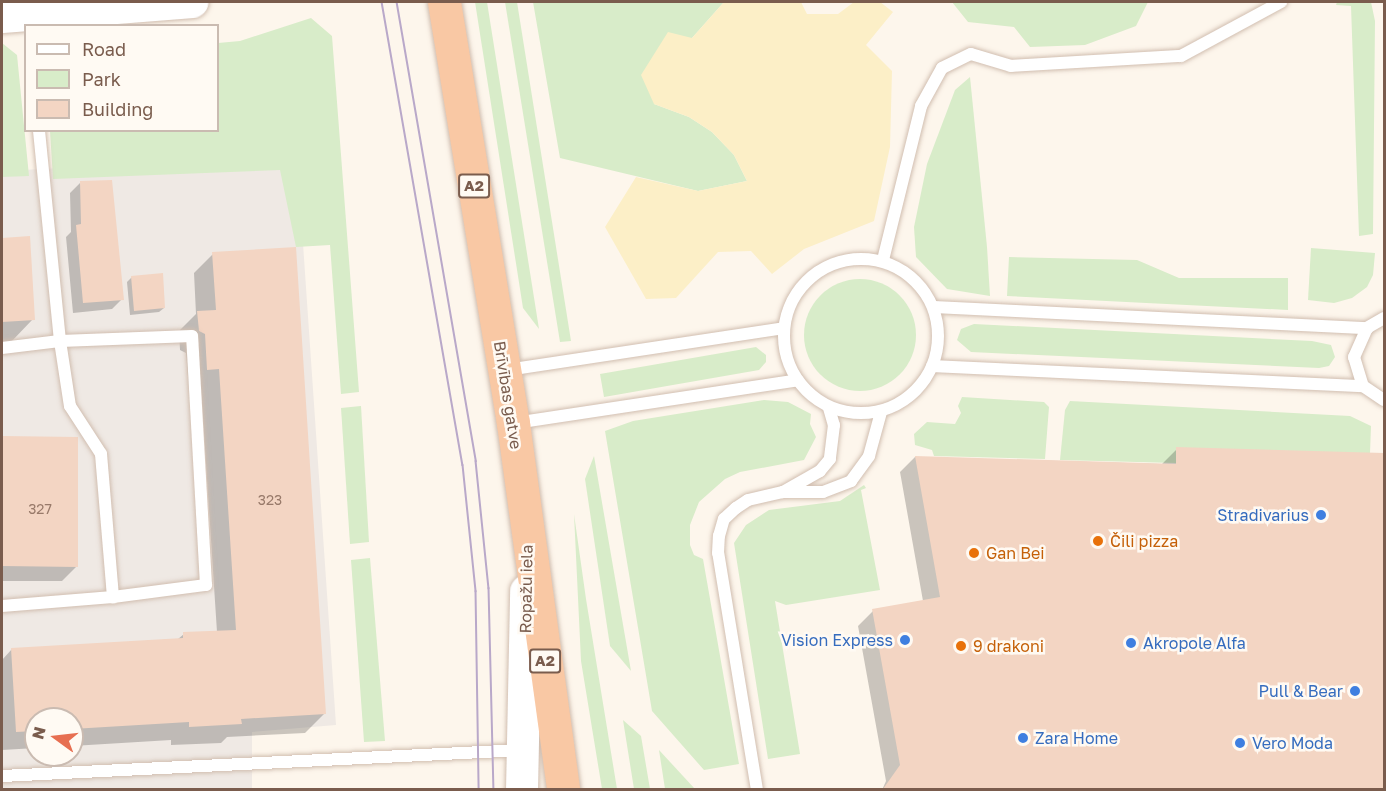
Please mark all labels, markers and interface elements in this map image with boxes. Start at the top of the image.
legend [24,24,219,132]
text: Road [82,38,126,60]
text: Park [82,68,121,90]
text: Building [82,98,153,120]
road number: A2 [458,174,490,198]
street label: Brīvības gatve [490,340,526,450]
house number: 323 [258,492,282,508]
house number: 327 [28,501,52,517]
place label: Stradivarius [1217,505,1309,525]
marker: Stradivarius [1314,508,1328,522]
place label: Čili pizza [1110,531,1178,551]
marker: Čili pizza [1091,534,1105,548]
place label: Gan Bei [986,543,1044,563]
street label: Ropažu iela [516,544,536,634]
marker: Gan Bei [967,546,981,560]
place label: Vision Express [781,630,893,650]
marker: Vision Express [898,633,912,647]
place label: Akropole Alfa [1143,633,1246,653]
place label: 9 drakoni [973,636,1044,656]
marker: Akropole Alfa [1124,636,1138,650]
marker: 9 drakoni [954,639,968,653]
road number: A2 [528,649,562,673]
place label: Pull & Bear [1259,681,1343,701]
marker: Pull & Bear [1348,684,1362,698]
north arrow [24,707,84,767]
text: N [27,724,50,741]
place label: Zara Home [1035,728,1118,748]
marker: Zara Home [1016,731,1030,745]
place label: Vero Moda [1252,733,1333,753]
marker: Vero Moda [1233,736,1247,750]

